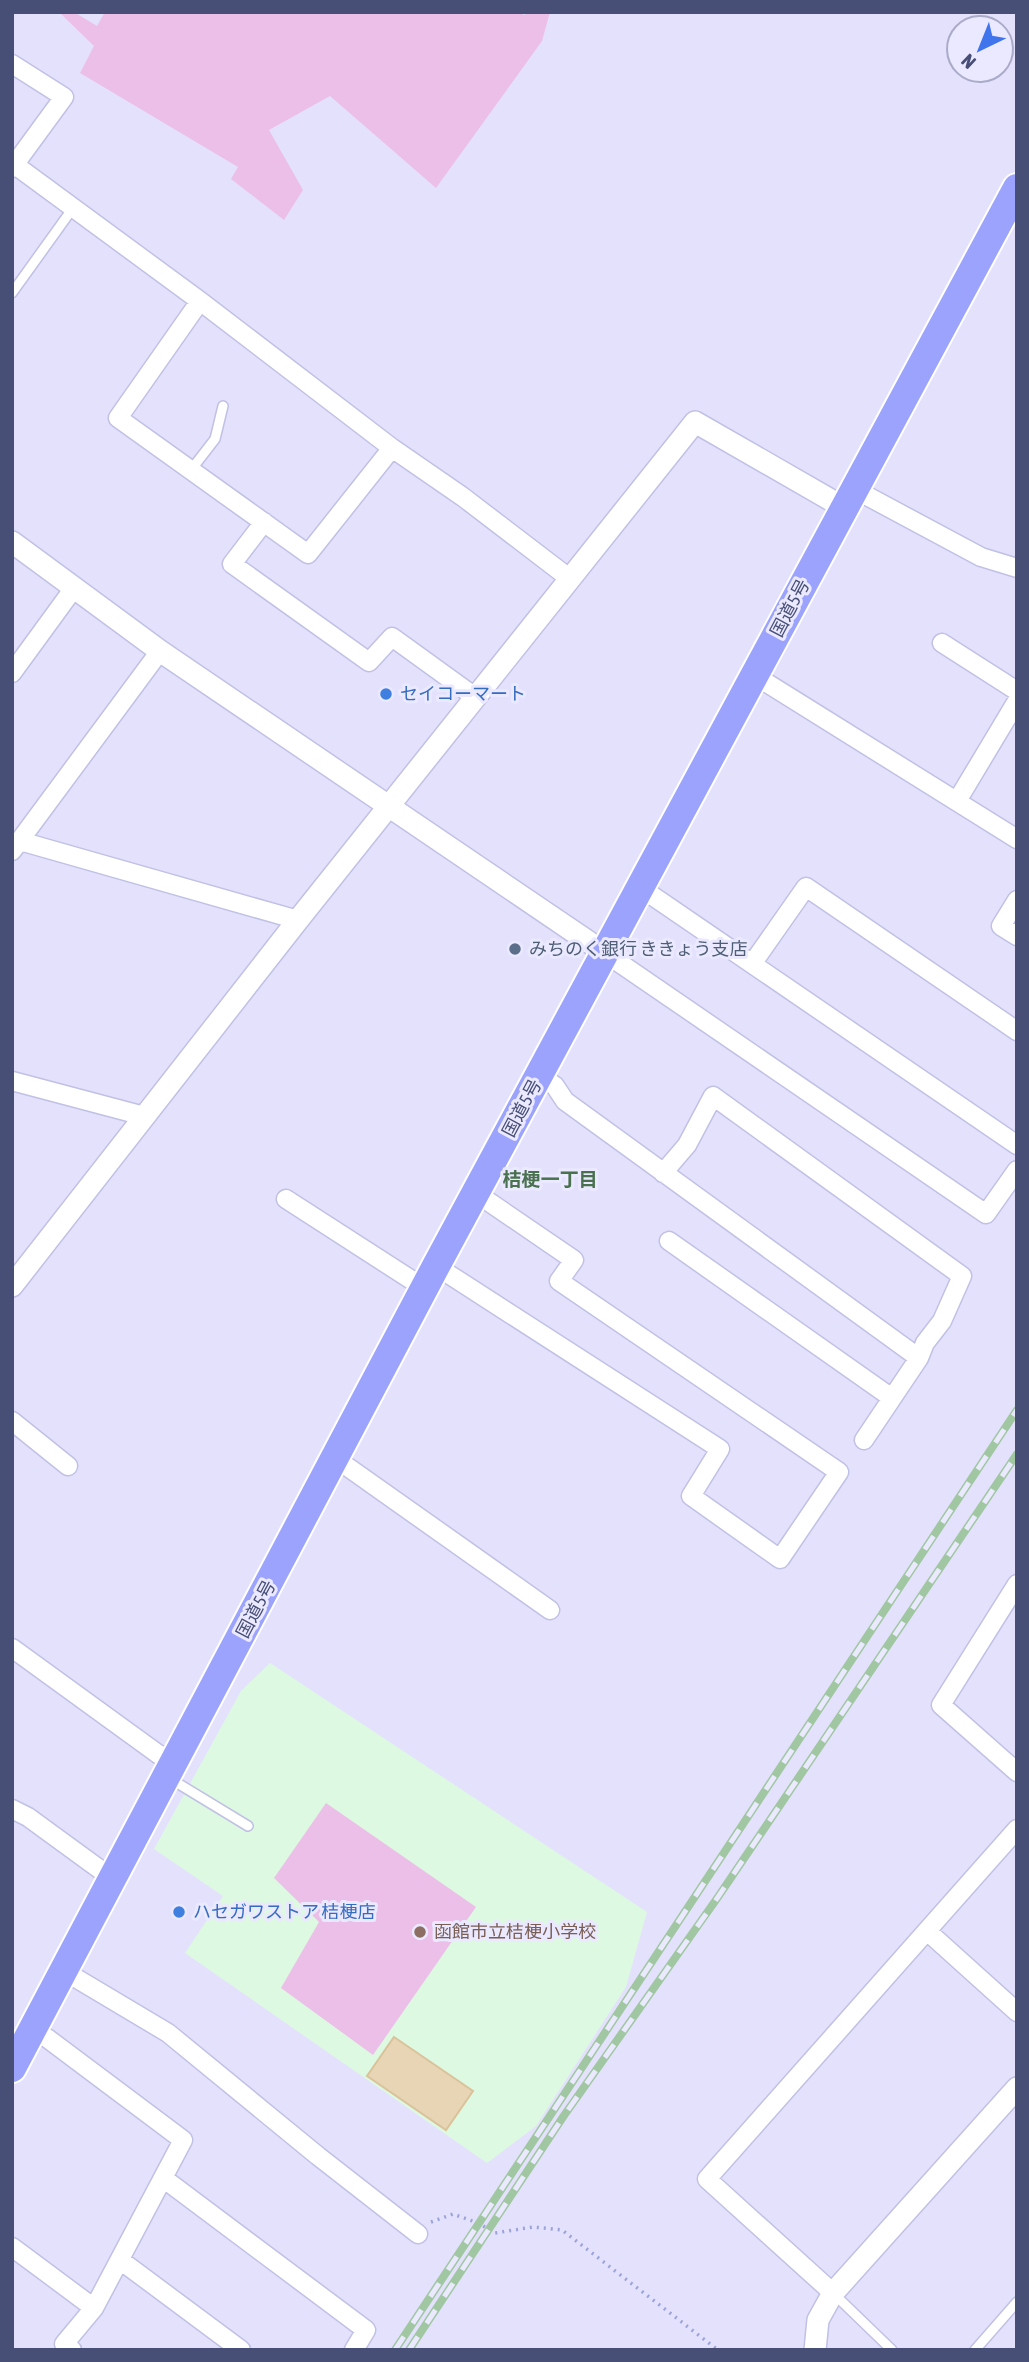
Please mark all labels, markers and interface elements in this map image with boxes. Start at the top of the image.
north arrow [945,14,1015,84]
text: N [957,50,980,73]
street label: 国道5号 [766,575,813,640]
place label: セイコーマート [400,683,526,704]
marker: セイコーマート [378,686,394,702]
place label: みちのく銀行 ききょう支店 [529,938,747,959]
marker: みちのく銀行 ききょう支店 [507,941,523,957]
street label: 国道5号 [498,1075,545,1140]
district label: 桔梗一丁目 [502,1168,598,1190]
street label: 国道5号 [232,1576,279,1641]
place label: ハセガワストア 桔梗店 [193,1901,375,1922]
marker: ハセガワストア 桔梗店 [171,1904,187,1920]
place label: 函館市立桔梗小学校 [434,1921,596,1942]
marker: 函館市立桔梗小学校 [412,1924,428,1940]

